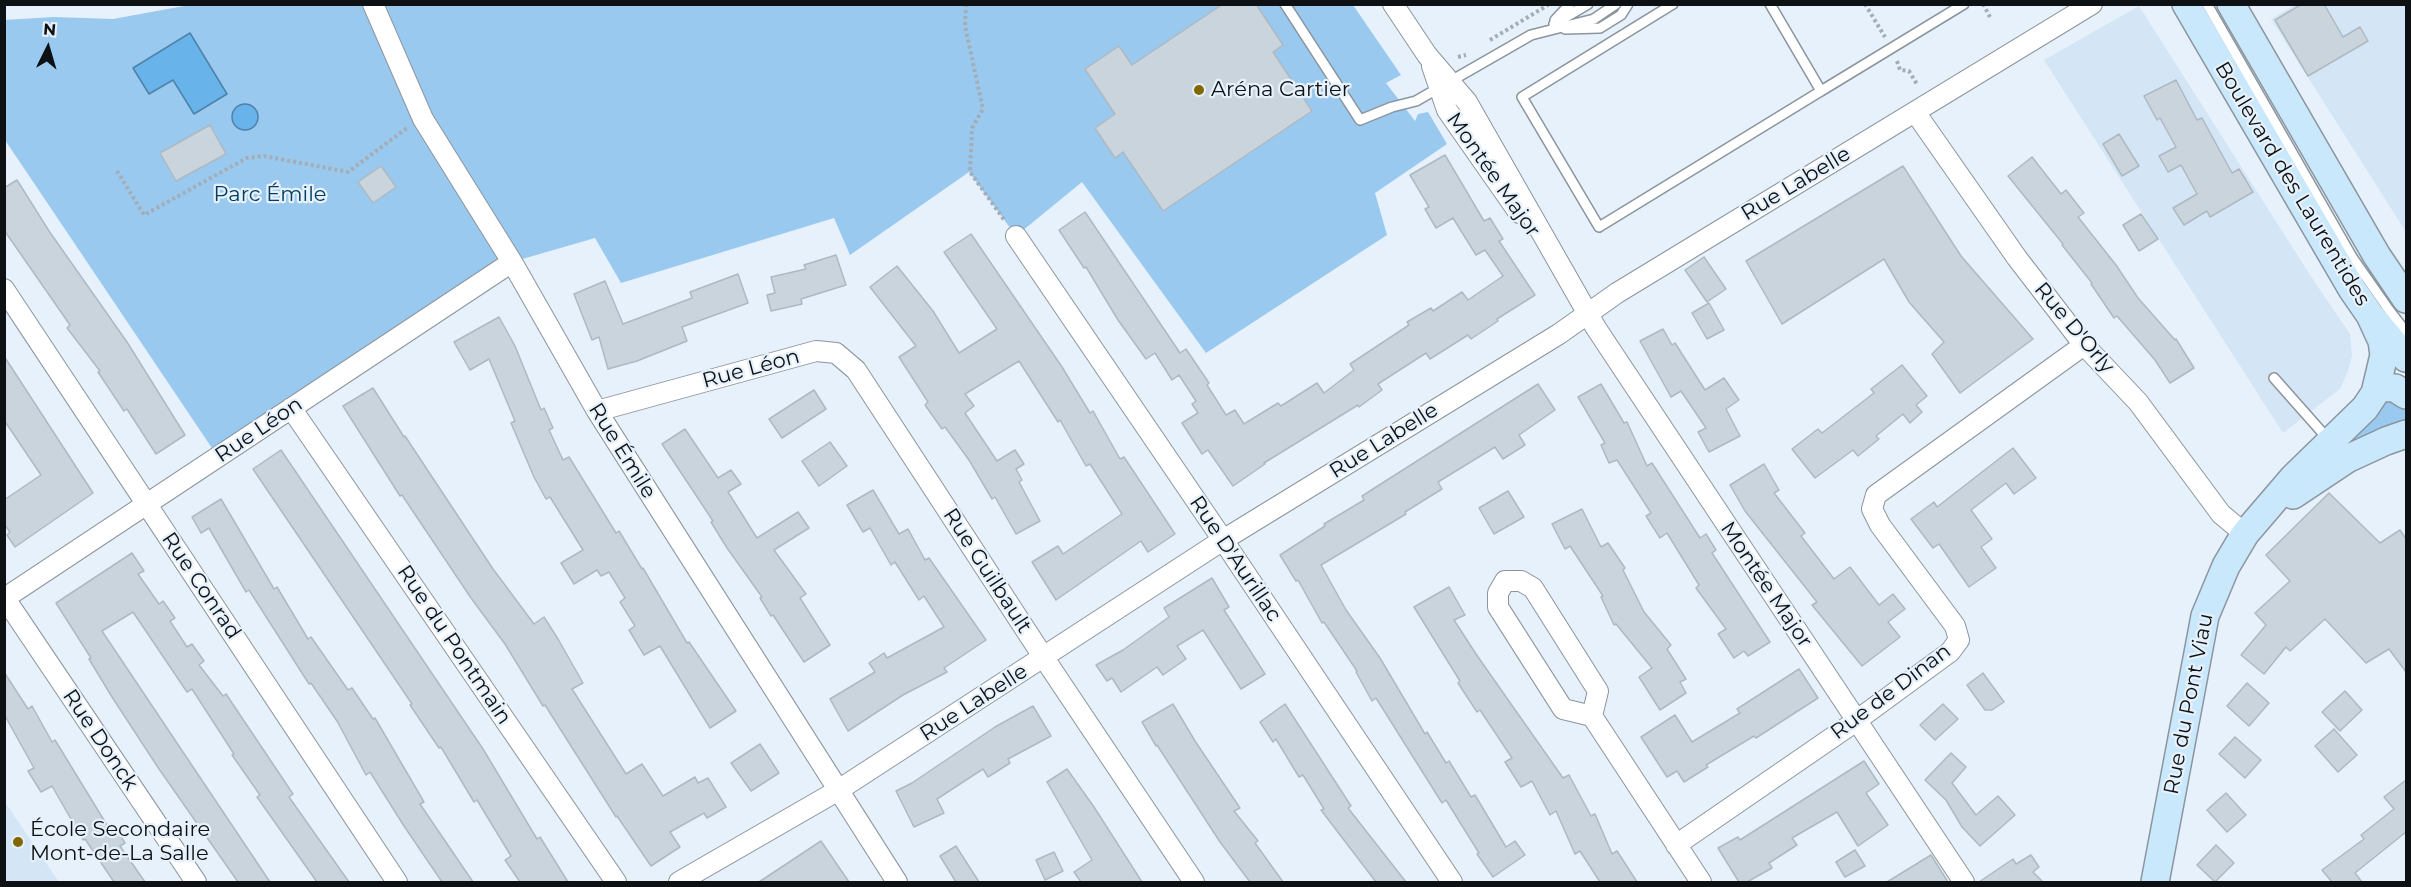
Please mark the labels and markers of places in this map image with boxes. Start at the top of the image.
place label: Aréna Cartier [1211,77,1350,103]
marker: Aréna Cartier [1192,83,1206,97]
place label: École Secondaire Mont-de-La Salle [30,817,210,867]
marker: École Secondaire Mont-de-La Salle [11,835,25,849]

